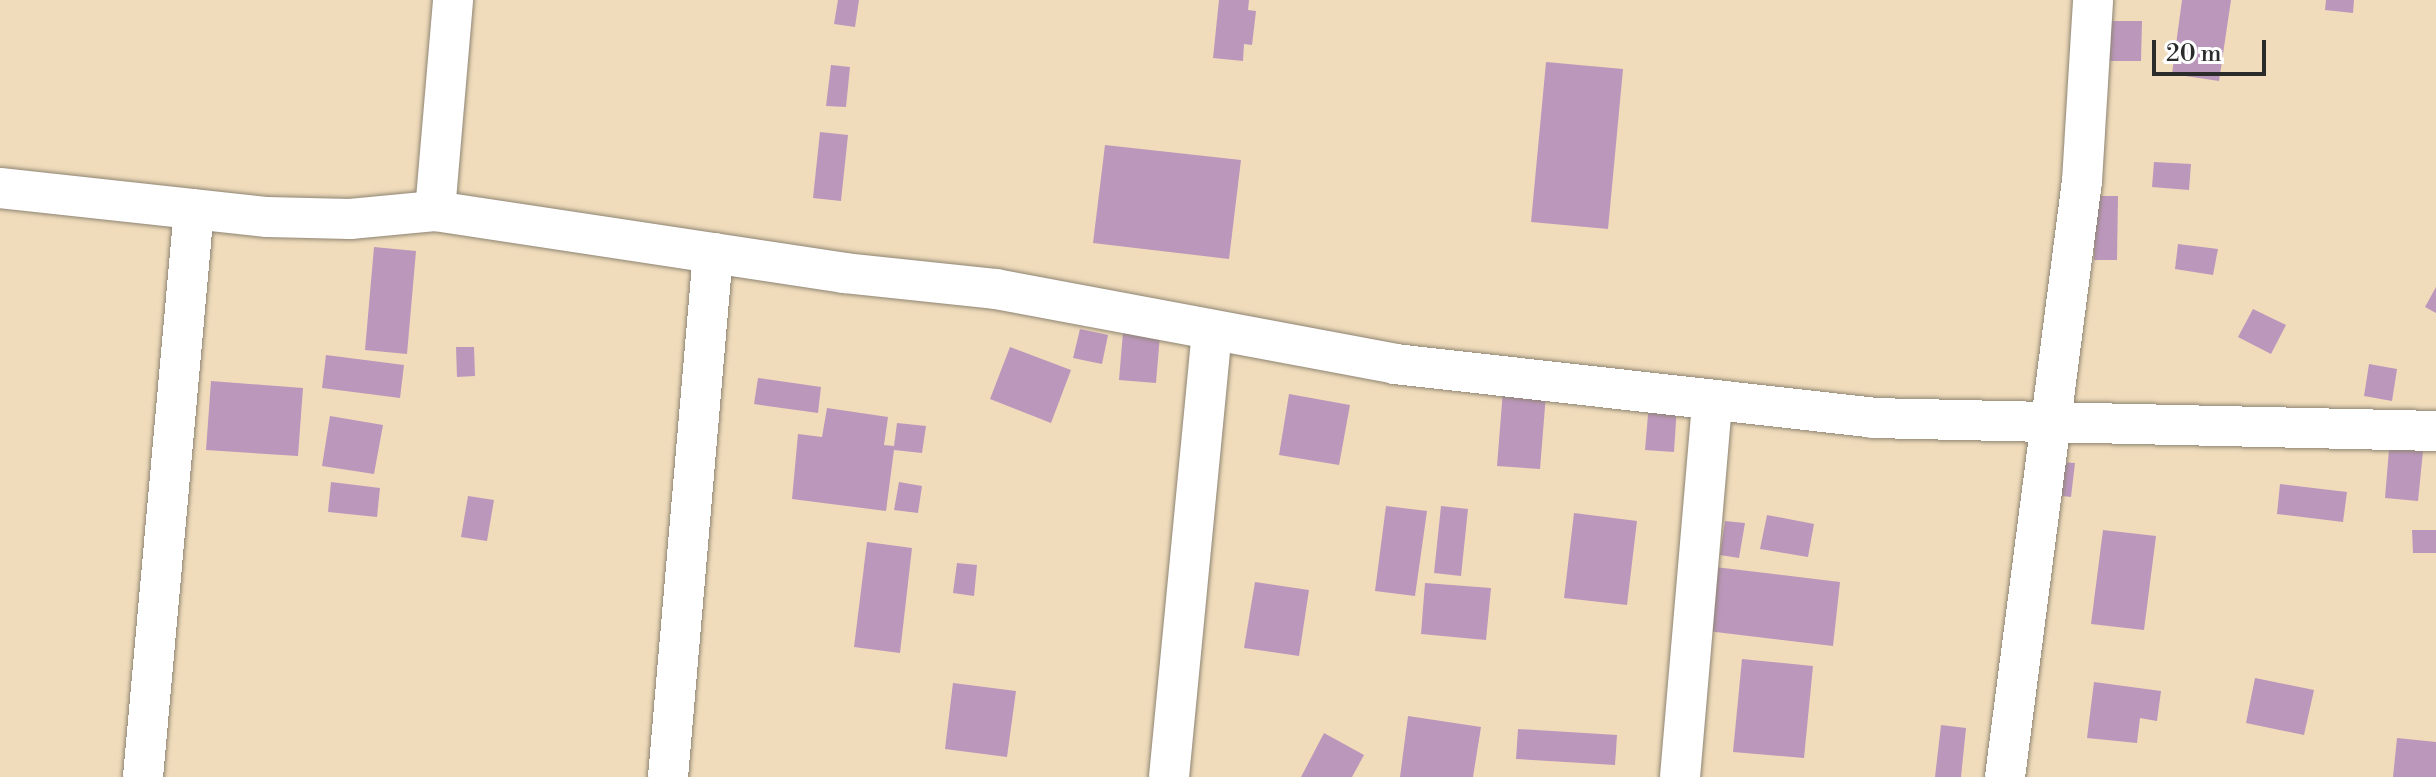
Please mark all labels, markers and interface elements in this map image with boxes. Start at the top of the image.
scale bar [2156,24,2270,74]
text: 20 m [2166,39,2222,69]

